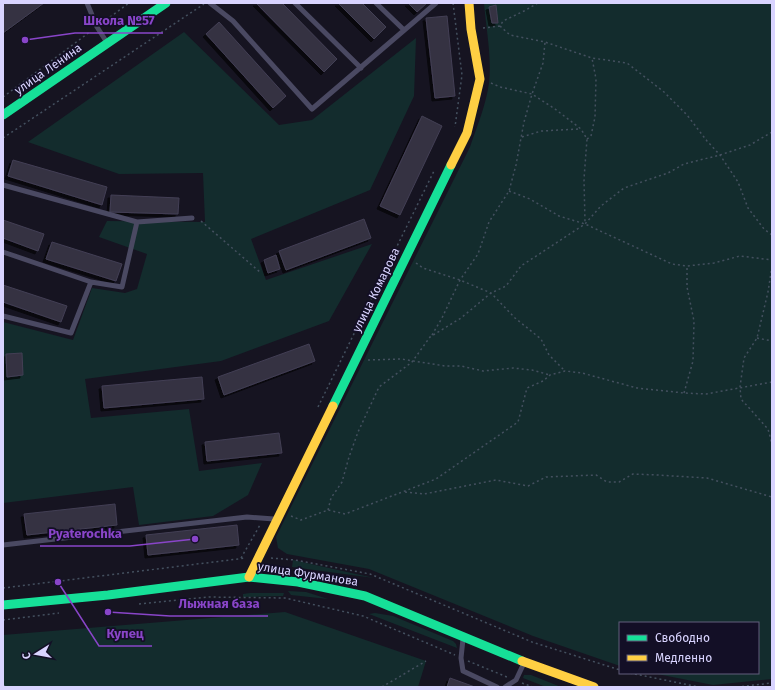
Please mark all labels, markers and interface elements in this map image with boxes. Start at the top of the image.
callout: Школа №57 [75,8,163,33]
text: Школа №57 [83,13,155,28]
street label: улица Ленина [12,41,84,97]
street label: улица Комарова [349,245,403,335]
callout: Pyaterochka [40,521,130,546]
text: Pyaterochka [48,526,122,541]
street label: улица Фурманова [257,559,359,589]
callout: Лыжная база [170,591,268,616]
text: Лыжная база [178,596,260,611]
callout: Купец [99,621,152,646]
legend [619,622,759,674]
text: Купец [106,626,144,641]
text: Свободно [655,631,710,645]
north arrow [16,634,56,674]
text: С [20,651,34,660]
text: Медленно [655,651,712,665]

